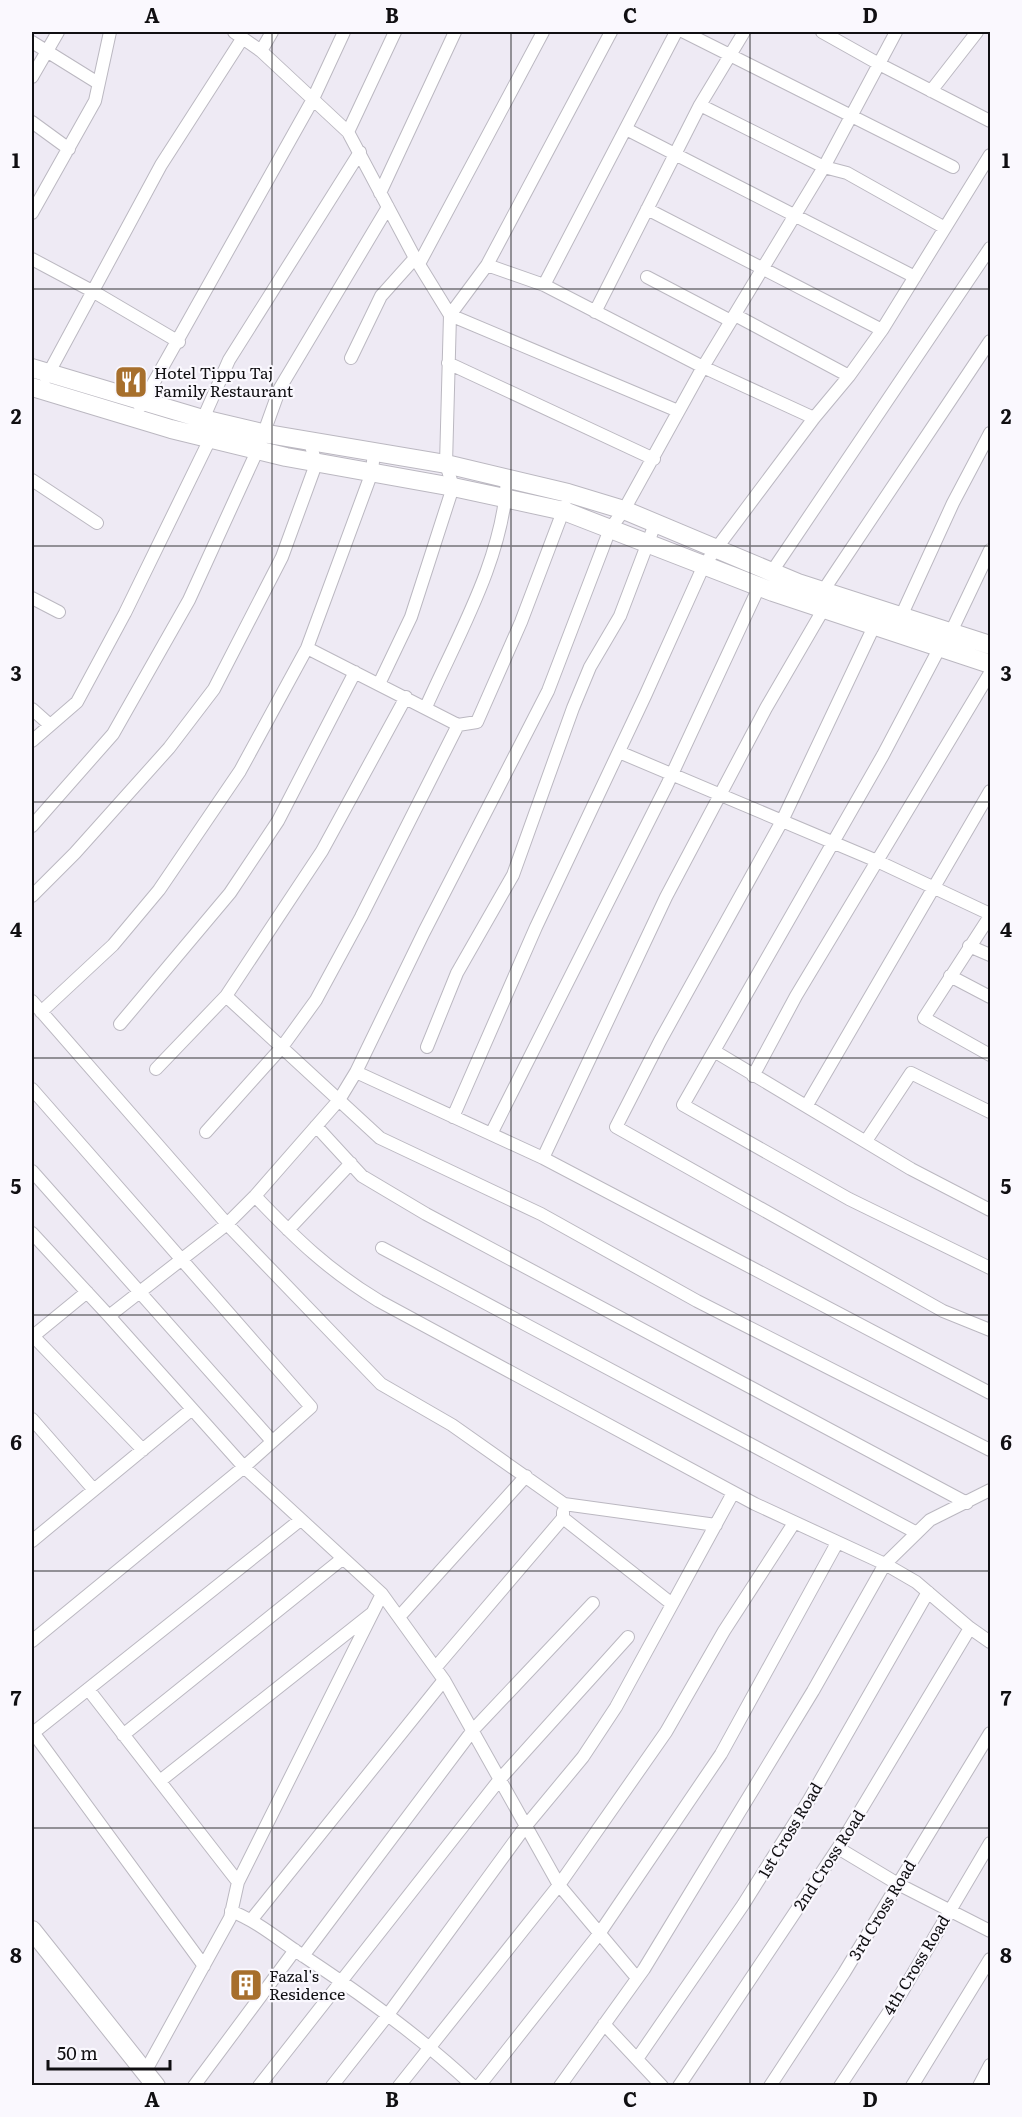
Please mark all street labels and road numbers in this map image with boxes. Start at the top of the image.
street label: 1st Cross Road [751,1777,827,1882]
street label: 2nd Cross Road [787,1804,870,1915]
street label: 3rd Cross Road [842,1855,921,1964]
street label: 4th Cross Road [876,1910,955,2019]

